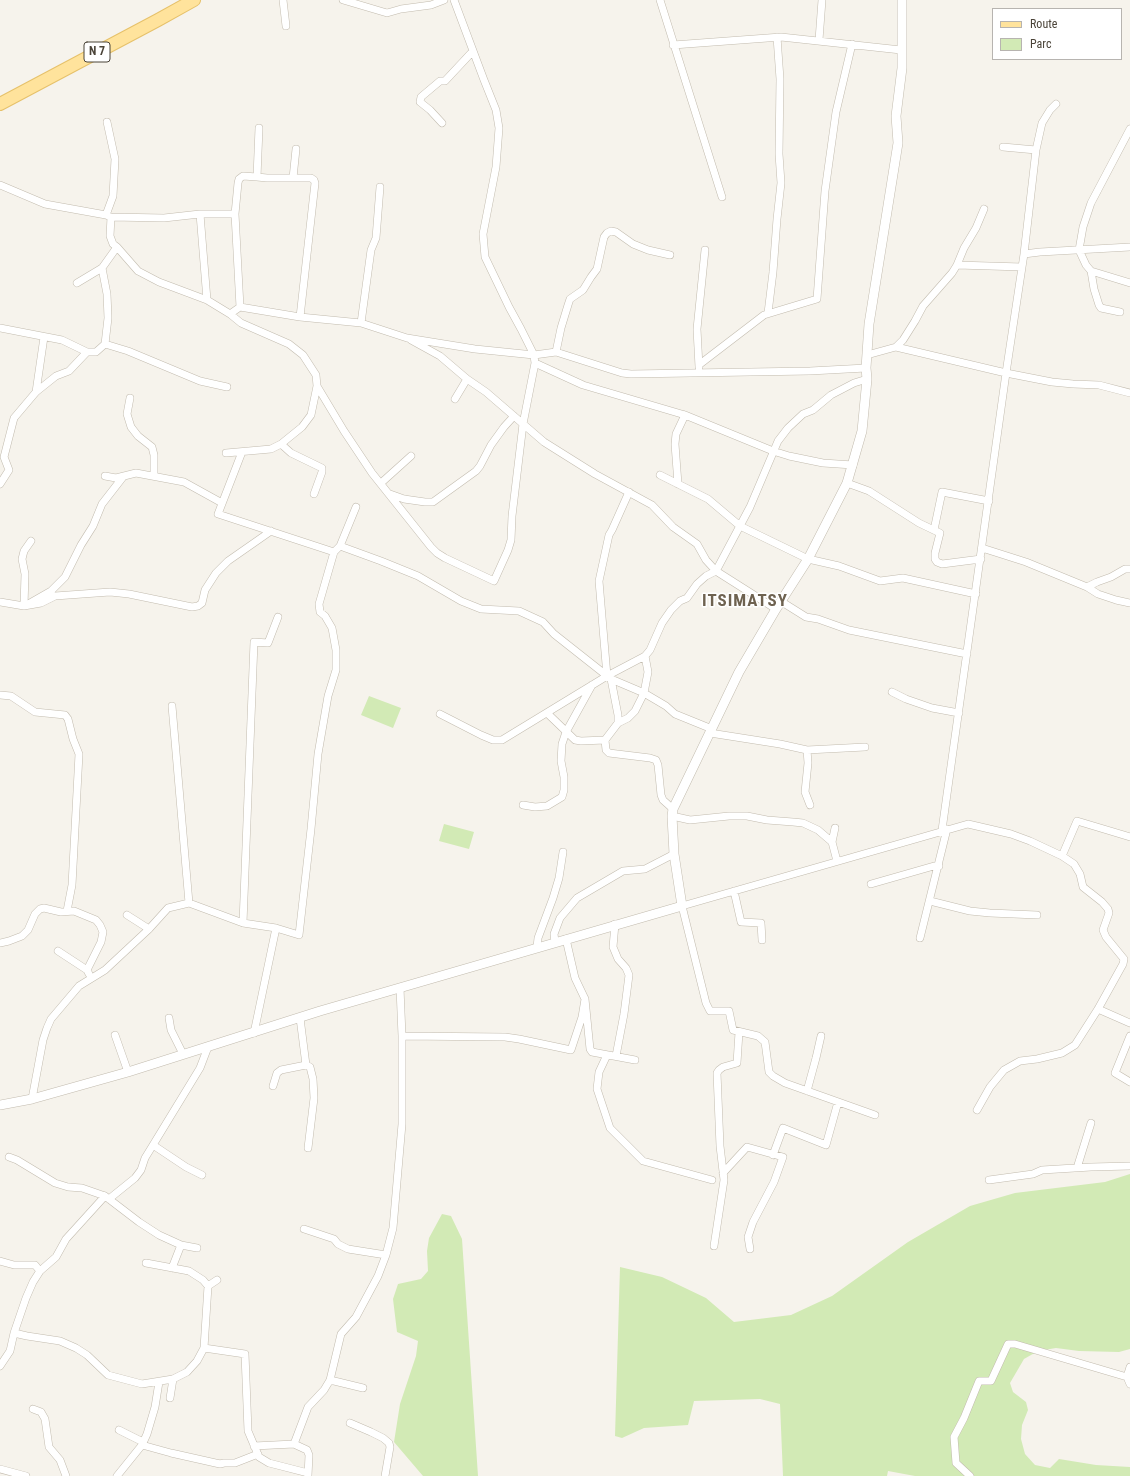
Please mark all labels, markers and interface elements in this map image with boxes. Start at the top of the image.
legend [992,8,1122,60]
text: Route [1030,17,1057,31]
text: Parc [1030,37,1051,51]
road number: N 7 [84,42,110,62]
district label: ITSIMATSY [702,592,788,612]

